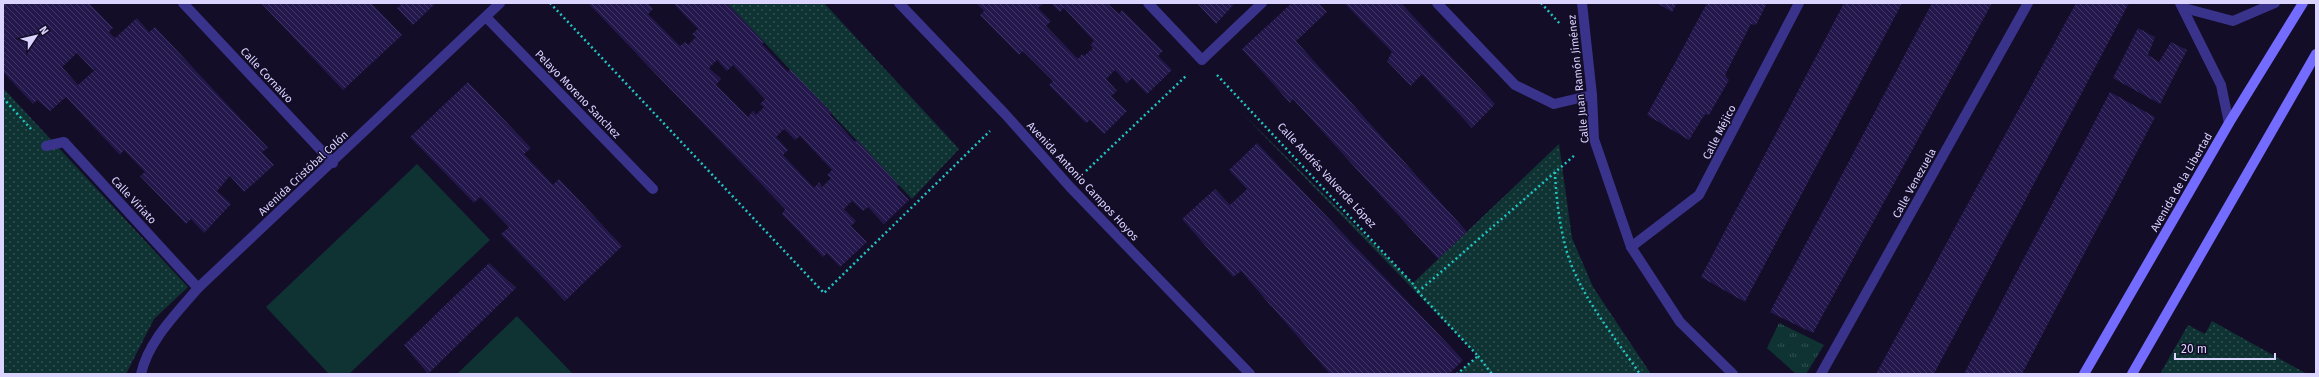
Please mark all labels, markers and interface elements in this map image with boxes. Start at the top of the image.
street label: Calle Juan Ramón Jiménez [1565,14,1592,144]
north arrow [16,16,56,56]
text: N [36,24,51,37]
street label: Calle Cornalvo [238,45,296,106]
street label: Pelayo Moreno Sanchez [532,48,623,141]
street label: Calle Méjico [1700,103,1739,162]
street label: Avenida Antonio Campos Hoyos [1024,119,1141,243]
street label: Calle Andrés Valverde López [1275,120,1379,231]
street label: Avenida Cristóbal Colón [256,128,351,218]
street label: Avenida de la Libertad [2148,130,2215,234]
street label: Calle Venezuela [1890,146,1939,220]
street label: Calle Viriato [108,174,159,227]
scale bar [2175,335,2275,361]
text: 20 m [2181,342,2207,356]

